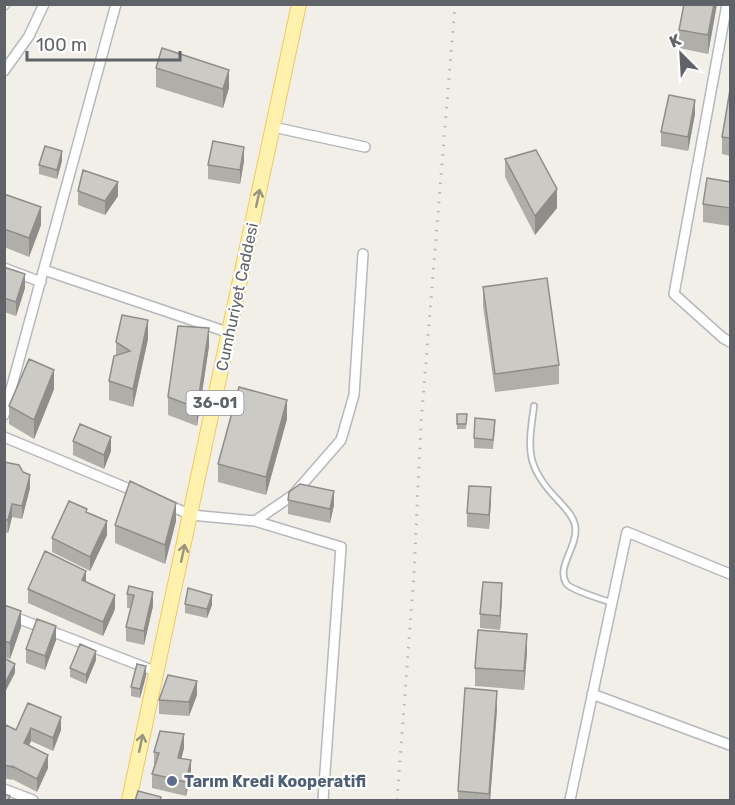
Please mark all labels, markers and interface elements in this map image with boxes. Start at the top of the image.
scale bar [27,24,180,62]
north arrow [651,24,711,84]
text: K [666,30,684,52]
text: 100 m [36,34,87,56]
one-way arrow [253,188,264,208]
street label: Cumhuriyet Caddesi [212,221,262,373]
road number: 36-01 [186,391,244,415]
one-way arrow [177,543,189,562]
one-way arrow [136,734,148,753]
place label: Tarım Kredi Kooperatifi [184,772,366,791]
marker: Tarım Kredi Kooperatifi [165,774,179,788]

